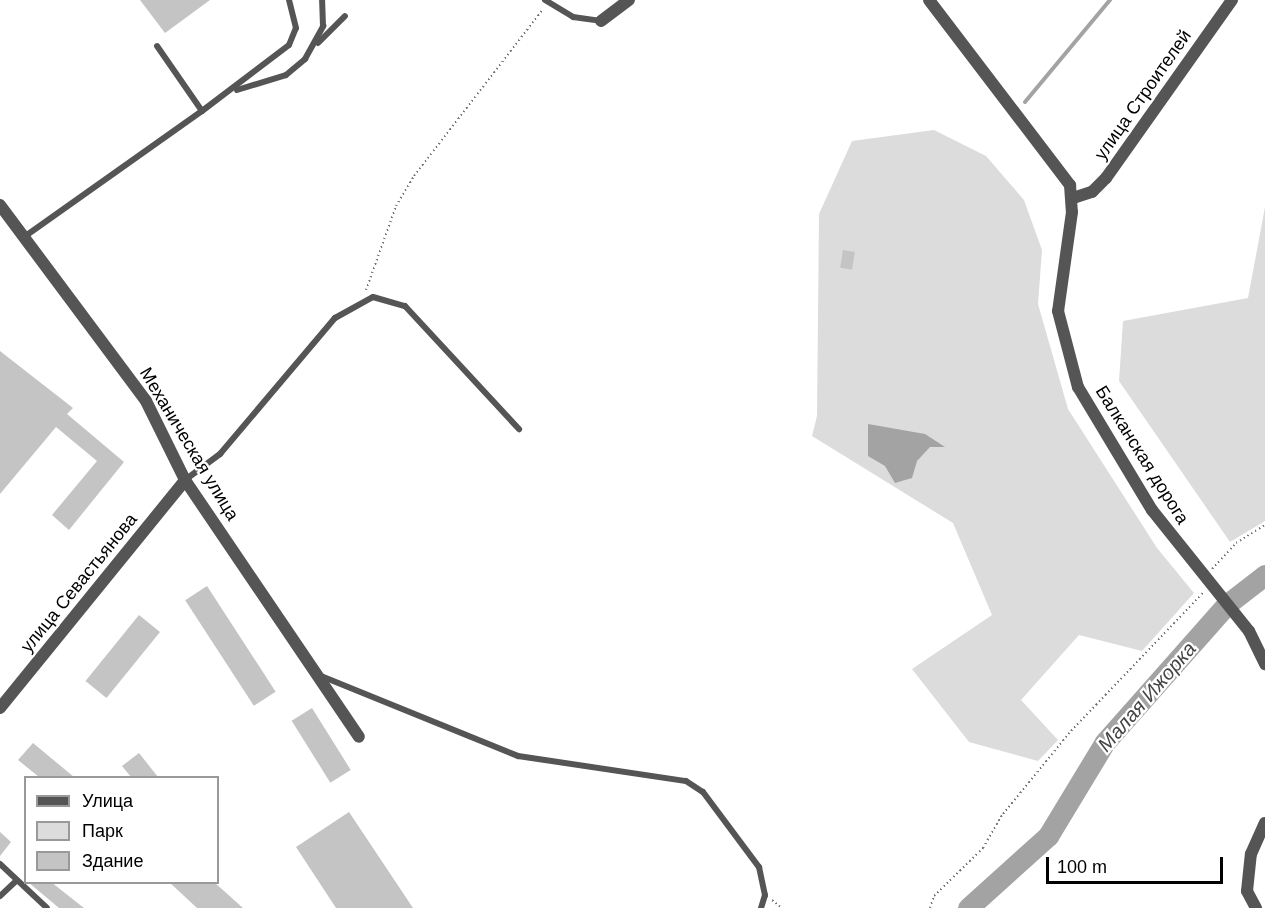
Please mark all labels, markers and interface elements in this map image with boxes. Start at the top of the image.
street label: улица Строителей [1090,26,1196,164]
street label: Механическая улица [135,364,243,524]
street label: Балканская дорога [1091,382,1193,528]
street label: улица Севастьянова [16,509,142,657]
water label: Малая Ижорка [1093,637,1201,757]
legend [24,776,219,884]
text: Улица [82,791,133,811]
text: Парк [82,821,123,841]
scale bar [1049,845,1226,883]
text: Здание [82,851,143,871]
text: 100 m [1057,857,1107,877]

